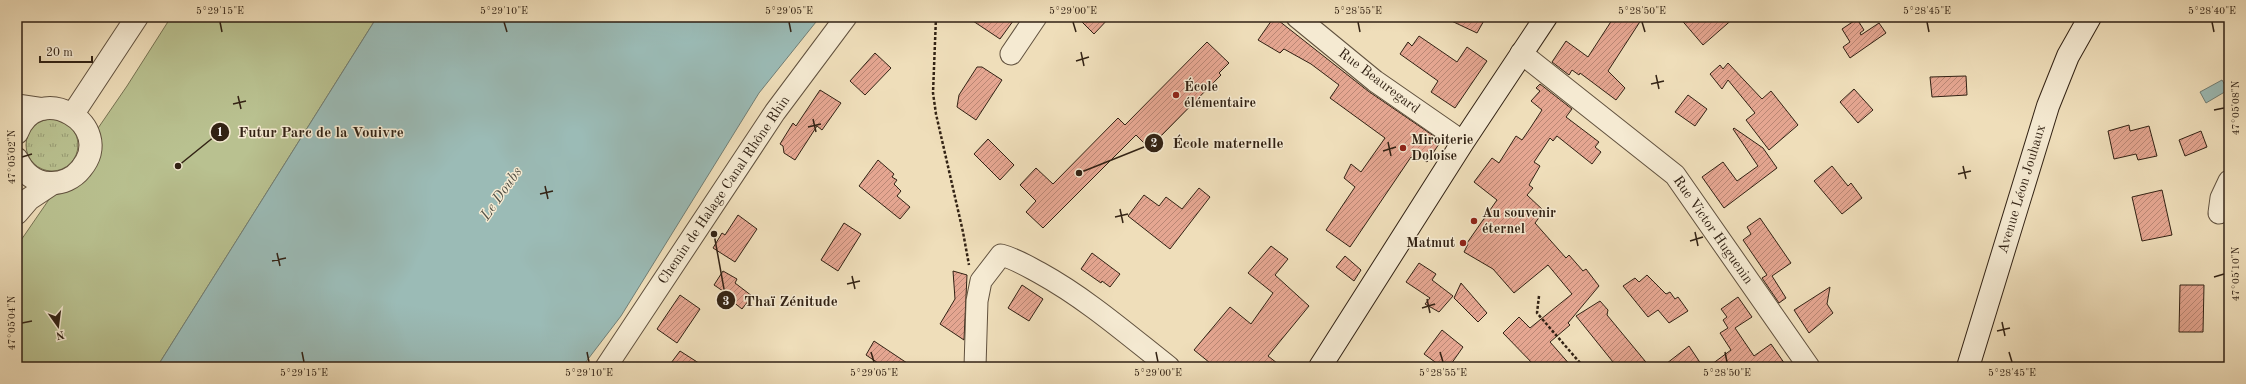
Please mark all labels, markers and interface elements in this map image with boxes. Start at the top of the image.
text: 5°29'15"E [196,6,244,16]
text: 5°29'10"E [480,6,528,16]
text: 5°29'05"E [765,6,813,16]
text: 5°29'00"E [1049,6,1097,16]
text: 5°28'55"E [1334,6,1382,16]
text: 5°28'50"E [1618,6,1666,16]
text: 5°28'45"E [1903,6,1951,16]
text: 5°28'40"E [2188,6,2236,16]
scale bar [40,38,92,64]
street label: Rue Beauregard [1336,46,1422,116]
text: 20 m [46,47,73,59]
place label: École élémentaire [1184,77,1256,110]
text: 47°05'08"N [2231,80,2241,135]
marker: École élémentaire [1171,90,1181,100]
street label: Chemin de Halage Canal Rhône Rhin [656,93,793,287]
callout: Futur Parc de la Vouivre [210,118,412,145]
street label: Avenue Léon Jouhaux [1996,123,2048,255]
text: Futur Parc de la Vouivre [238,126,404,141]
text: 1 [217,127,223,139]
text: 47°05'02"N [7,129,17,184]
callout: École maternelle [1144,129,1291,156]
place label: Miroiterie Doloise [1411,133,1473,163]
text: École maternelle [1172,134,1284,152]
text: 2 [1151,138,1158,150]
marker: Miroiterie Doloise [1398,143,1408,153]
water label: Le Doubs [478,165,526,224]
street label: Rue Victor Huguenin [1670,173,1756,287]
place label: Au souvenir éternel [1482,206,1556,236]
marker: Au souvenir éternel [1469,216,1479,226]
place label: Matmut [1406,236,1455,250]
marker: Matmut [1458,238,1468,248]
text: 47°05'10"N [2231,246,2241,301]
callout: Thaï Zénitude [716,287,846,314]
text: 47°05'04"N [7,295,17,350]
text: Thaï Zénitude [744,295,838,310]
text: 3 [723,296,730,308]
north arrow [38,306,78,346]
text: N [54,328,65,341]
text: 5°29'15"E [280,368,328,378]
text: 5°29'10"E [565,368,613,378]
text: 5°29'05"E [850,368,898,378]
text: 5°29'00"E [1134,368,1182,378]
text: 5°28'55"E [1419,368,1467,378]
text: 5°28'50"E [1703,368,1751,378]
text: 5°28'45"E [1988,368,2036,378]

